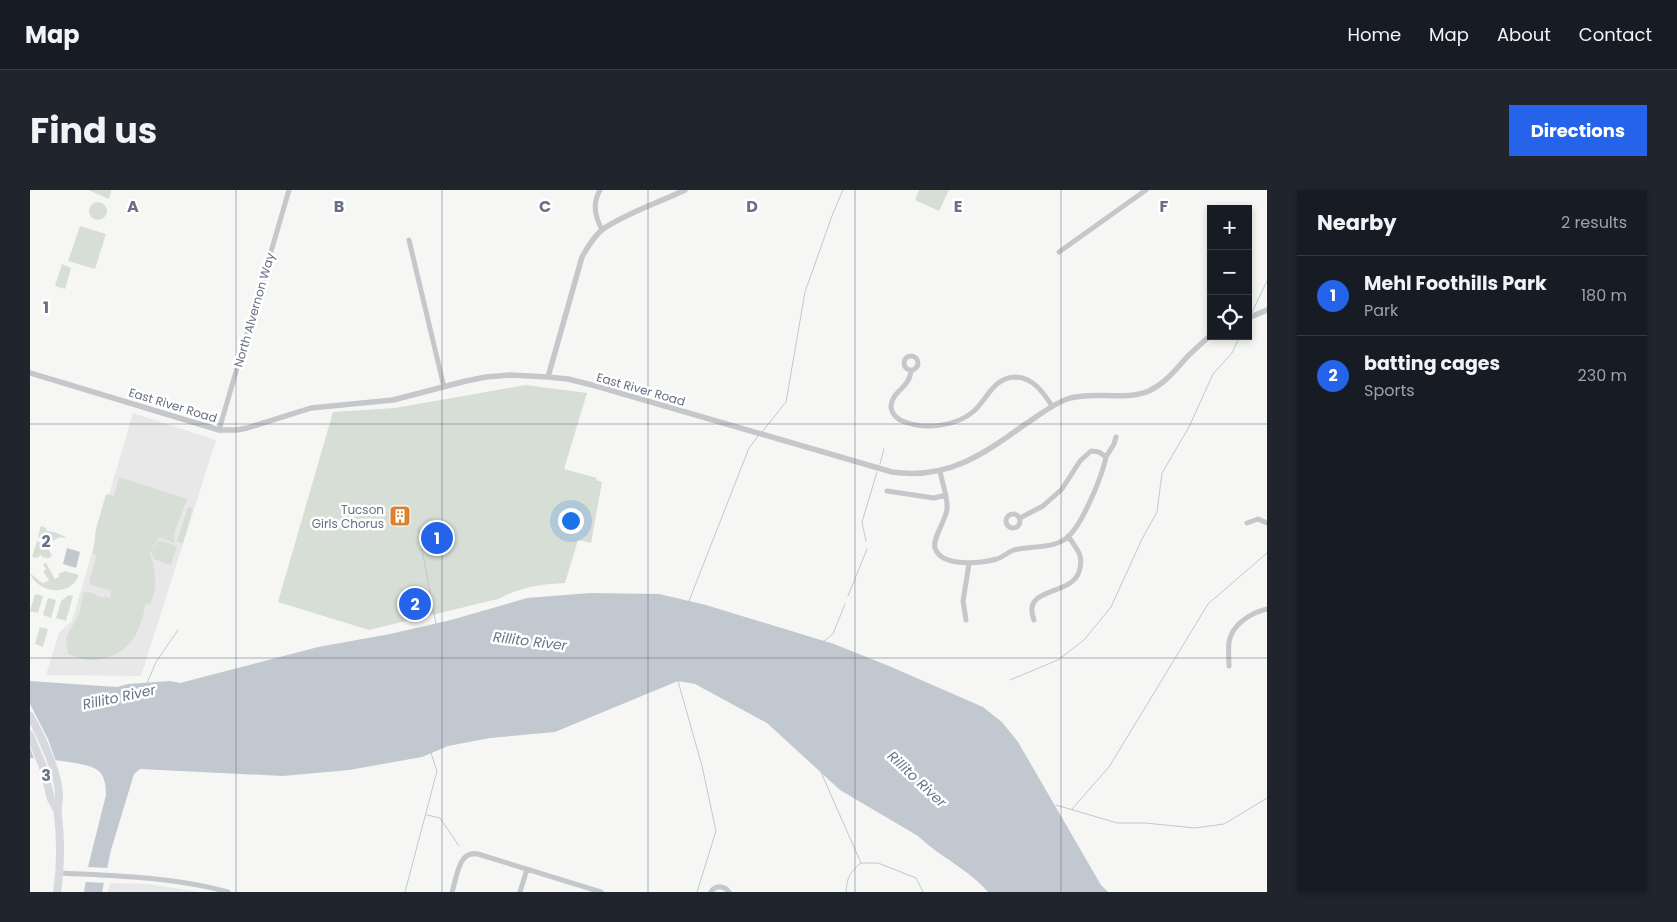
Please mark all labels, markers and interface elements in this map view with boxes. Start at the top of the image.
text: Map [25,18,80,51]
text: Home [1347,22,1401,47]
text: Map [1429,22,1469,47]
text: About [1497,22,1551,47]
text: Contact [1579,22,1652,47]
button: Directions [1509,105,1647,156]
text: Find us [30,106,157,155]
text: A [127,195,139,218]
text: B [334,195,344,218]
text: C [539,195,551,218]
text: D [746,195,758,218]
text: E [954,195,962,218]
text: F [1160,195,1169,218]
map controls [1207,205,1252,340]
button: + [1207,205,1252,250]
text: Nearby [1317,208,1397,237]
text: 2 results [1561,211,1627,234]
button: − [1207,250,1252,295]
street label: North Alvernon Way [230,251,279,369]
text: Mehl Foothills Park [1364,270,1547,297]
text: 1 [1330,284,1336,307]
text: 180 m [1581,284,1627,307]
button: locate [1207,295,1252,340]
text: 1 [43,296,49,319]
text: Park [1364,299,1398,322]
text: batting cages [1364,350,1500,377]
text: 2 [1328,364,1338,387]
text: 230 m [1578,364,1627,387]
street label: East River Road [595,368,687,410]
text: Sports [1364,379,1415,402]
street label: East River Road [127,384,219,426]
place label: Tucson Girls Chorus [312,501,384,532]
building icon: Tucson Girls Chorus [388,504,412,528]
your location [558,508,584,534]
pin: 1 [421,519,453,557]
text: 2 [41,530,51,553]
pin: 2 [399,585,431,623]
water label: Rillito River [492,627,569,656]
water label: Rillito River [81,679,158,714]
water label: Rillito River [883,746,952,812]
text: 3 [41,764,51,787]

